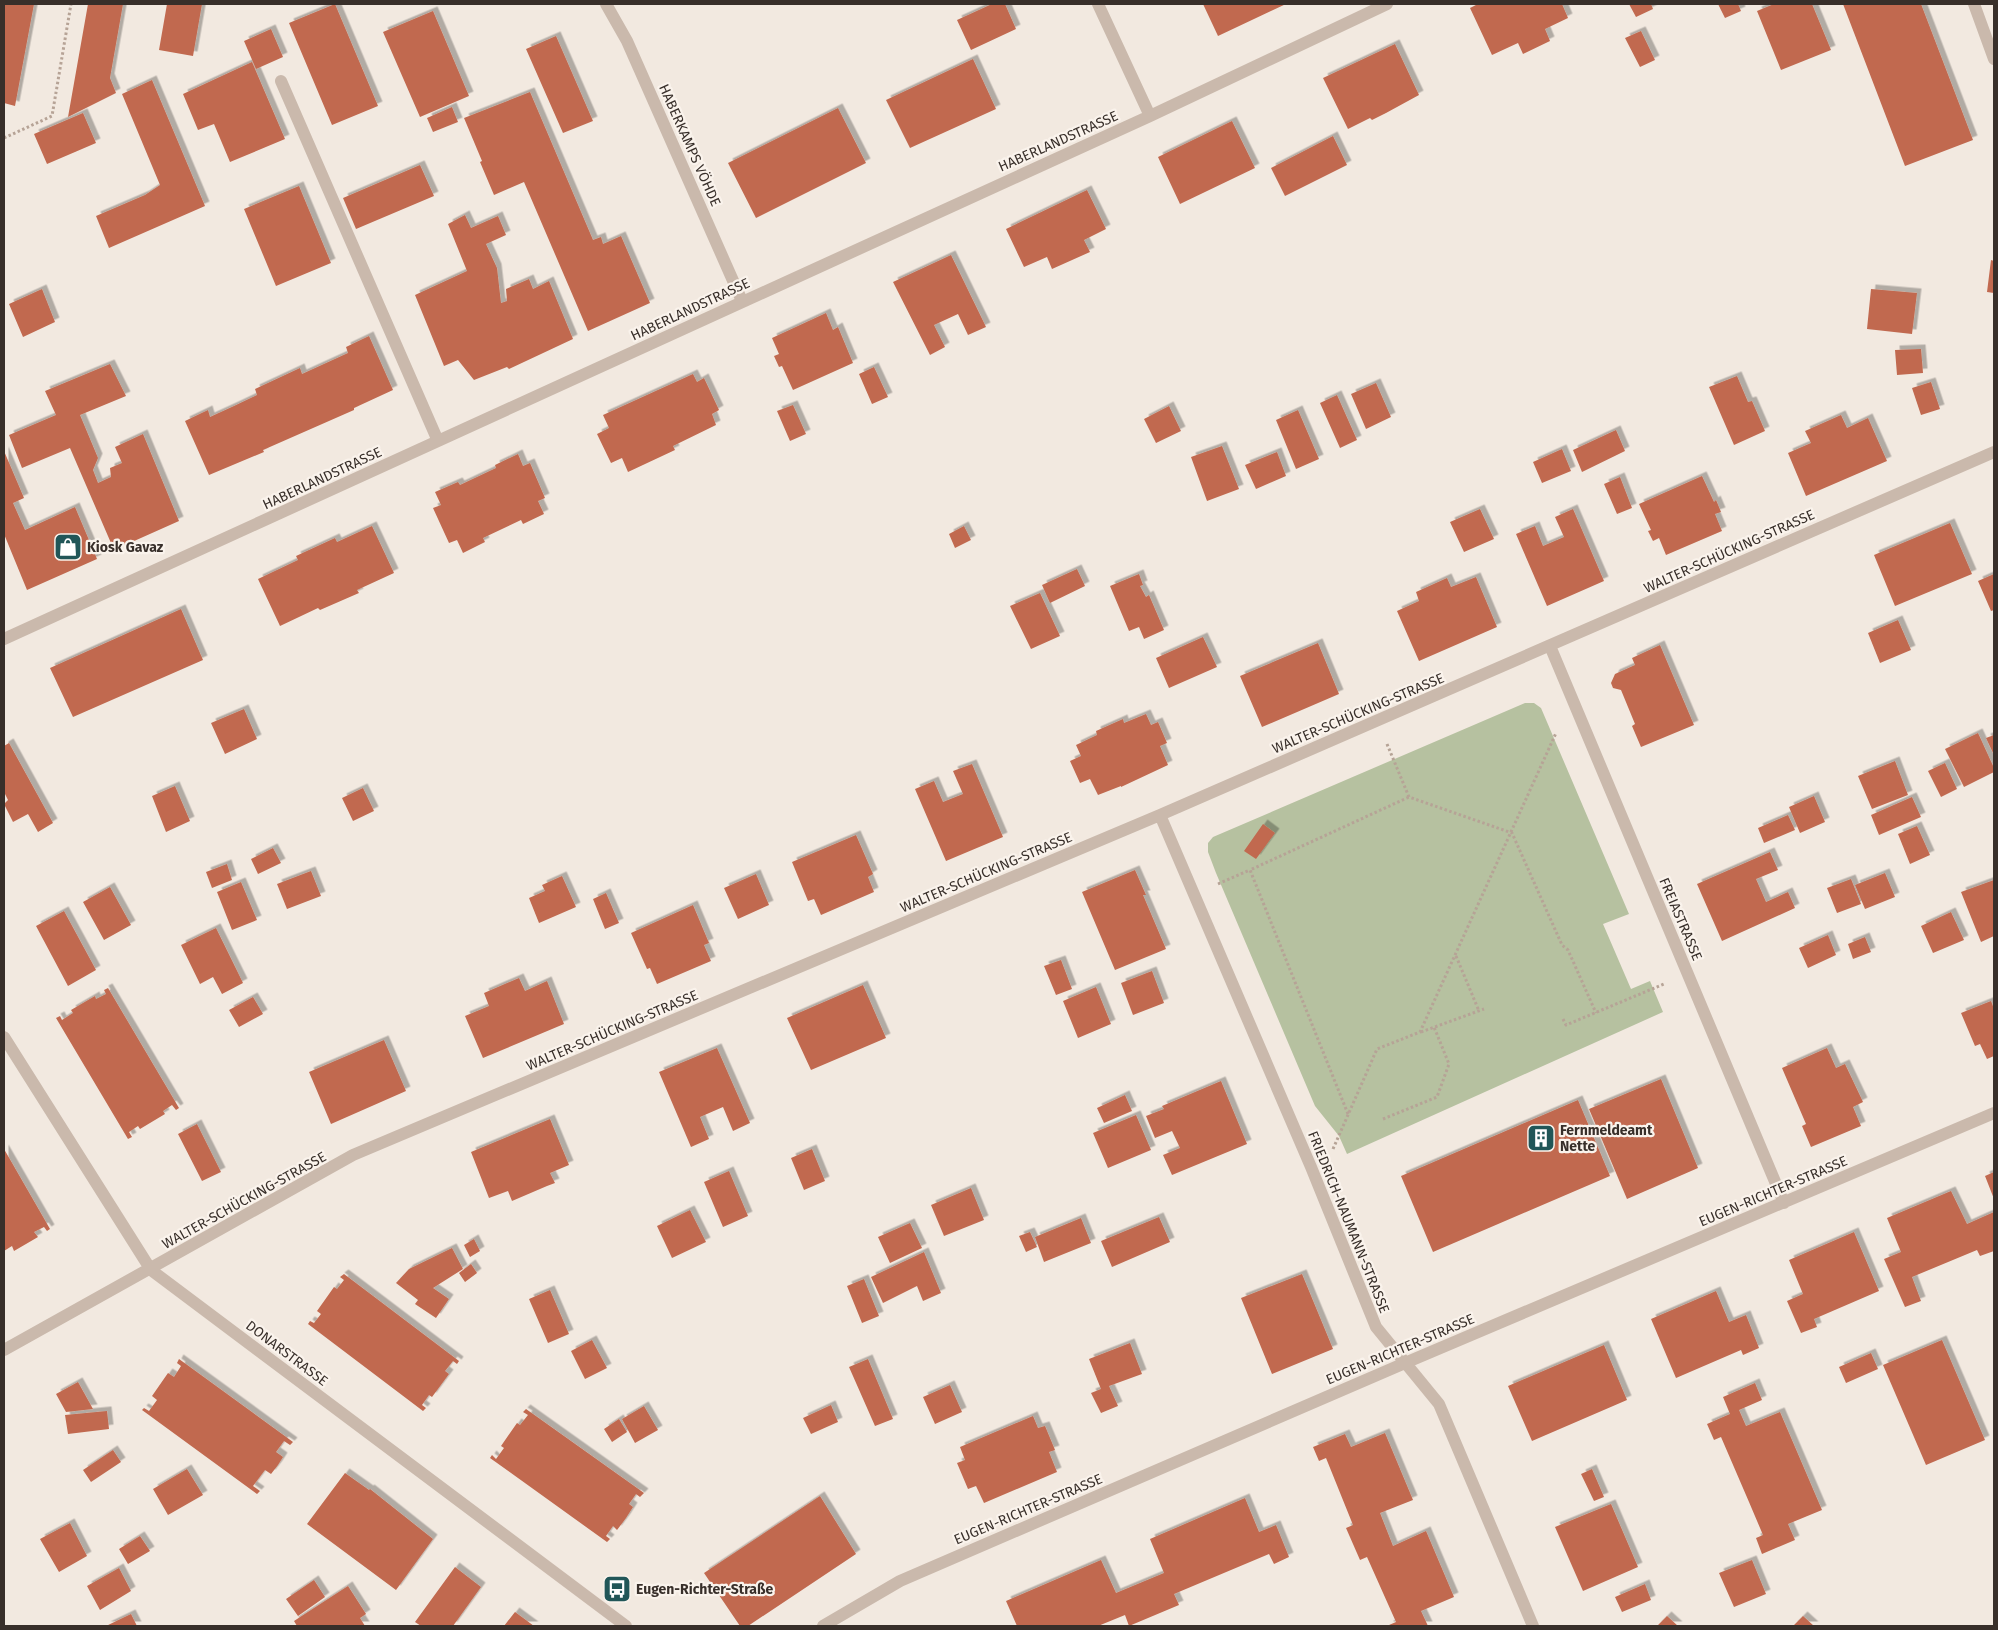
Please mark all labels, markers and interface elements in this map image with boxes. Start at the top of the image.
street label: HABERKAMPS VÖHDE [655,81,725,209]
street label: HABERLANDSTRASSE [996,107,1121,176]
street label: HABERLANDSTRASSE [628,274,752,344]
street label: HABERLANDSTRASSE [260,443,384,513]
street label: WALTER-SCHÜCKING-STRASSE [1641,505,1817,597]
shop icon: Kiosk Gavaz [53,532,83,562]
place label: Kiosk Gavaz [87,539,164,556]
street label: WALTER-SCHÜCKING-STRASSE [1269,669,1447,757]
street label: WALTER-SCHÜCKING-STRASSE [897,828,1075,916]
street label: FREIASTRASSE [1655,875,1706,963]
street label: WALTER-SCHÜCKING-STRASSE [523,986,701,1074]
place label: Fernmeldeamt Nette [1560,1122,1653,1155]
building icon: Fernmeldeamt Nette [1526,1123,1556,1153]
street label: FRIEDRICH-NAUMANN-STRASSE [1304,1129,1393,1316]
street label: WALTER-SCHÜCKING-STRASSE [159,1147,329,1253]
street label: EUGEN-RICHTER-STRASSE [1696,1152,1850,1231]
street label: EUGEN-RICHTER-STRASSE [1323,1310,1477,1389]
street label: DONARSTRASSE [242,1317,331,1390]
street label: EUGEN-RICHTER-STRASSE [951,1470,1105,1549]
bus stop icon: Eugen-Richter-Straße [602,1574,632,1604]
place label: Eugen-Richter-Straße [636,1581,773,1598]

